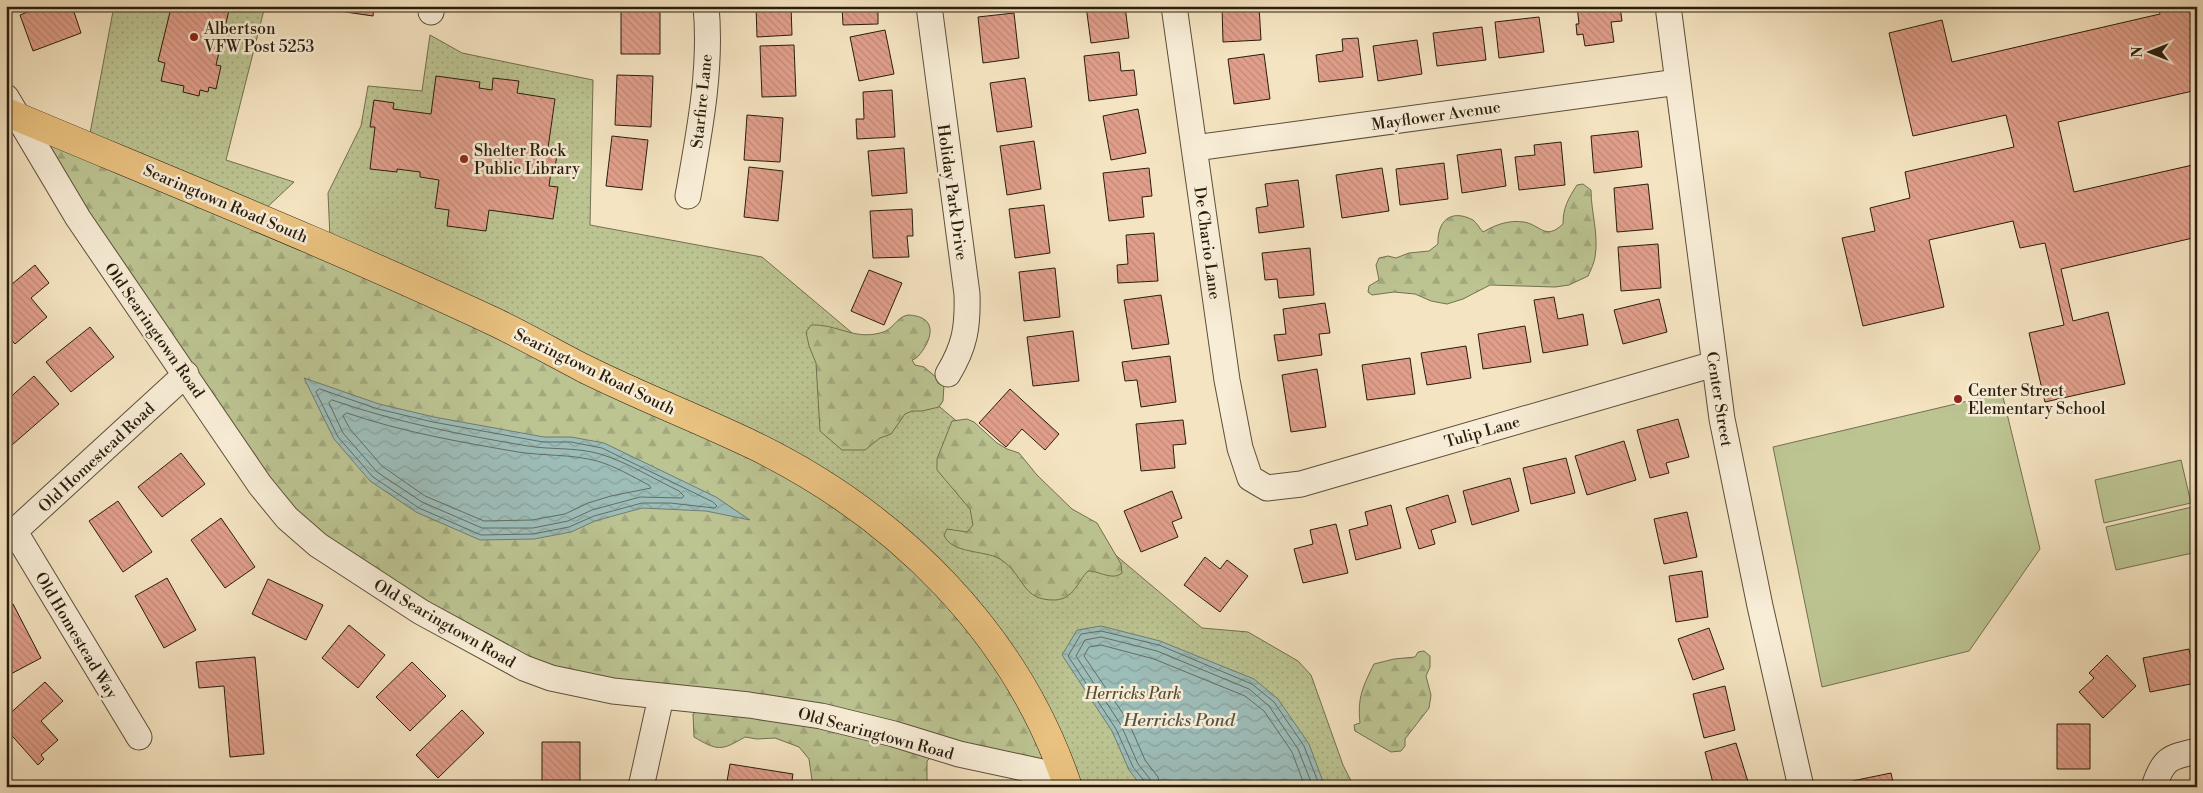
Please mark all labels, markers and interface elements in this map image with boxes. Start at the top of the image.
place label: Albertson VFW Post 5253 [203,19,314,57]
north arrow [2126,28,2176,78]
marker: Albertson VFW Post 5253 [188,31,200,43]
text: N [2129,46,2147,58]
street label: Starfire Lane [687,53,717,149]
street label: Mayflower Avenue [1370,97,1502,135]
street label: Holiday Park Drive [933,123,971,261]
place label: Shelter Rock Public Library [474,141,580,179]
marker: Shelter Rock Public Library [458,153,470,165]
street label: Searingtown Road South [140,160,311,248]
street label: De Chario Lane [1189,186,1225,301]
street label: Old Searingtown Road [100,259,208,402]
street label: Searingtown Road South [511,324,679,420]
street label: Center Street [1702,350,1736,448]
place label: Center Street Elementary School [1968,381,2106,419]
marker: Center Street Elementary School [1952,393,1964,405]
street label: Old Homestead Road [34,399,159,517]
street label: Tulip Lane [1442,412,1522,452]
street label: Old Homestead Way [30,569,122,703]
street label: Old Searingtown Road [370,575,519,673]
park label: Herricks Park [1084,684,1181,704]
street label: Old Searingtown Road [796,704,956,764]
water label: Herricks Pond [1122,709,1236,732]

